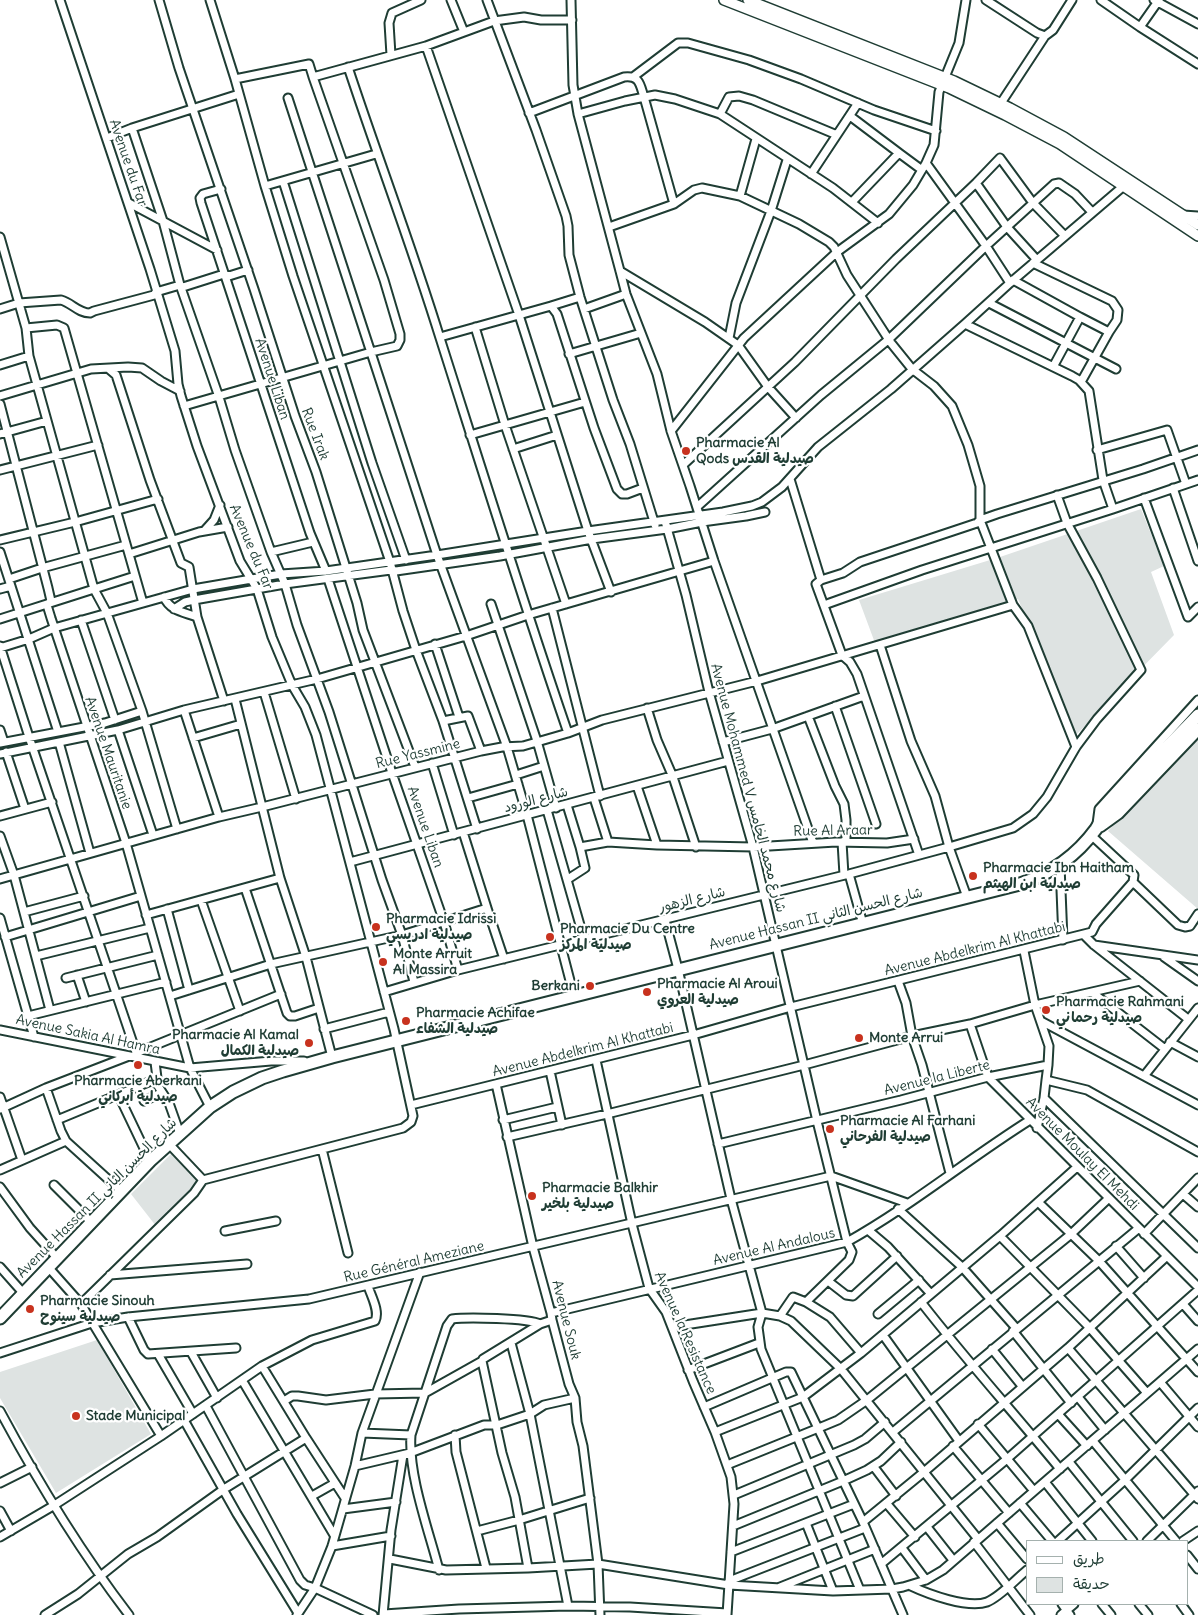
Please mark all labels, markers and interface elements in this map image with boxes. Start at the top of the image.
street label: Avenue du Far [105,117,151,209]
street label: Avenue Liban [251,336,293,422]
street label: Rue Irak [297,406,333,462]
place label: Pharmacie Al Qods صيدلية القدس [696,435,814,468]
marker: Pharmacie Al Qods صيدلية القدس [680,445,692,457]
street label: Avenue du Far [225,502,277,592]
street label: Avenue Mohammed V شارع محمد الخامس [707,662,789,914]
street label: Avenue Mauritanie [81,694,135,812]
street label: Rue Yassmine [374,735,462,773]
street label: شارع الورود [502,783,570,817]
street label: Avenue Liban [403,784,447,870]
street label: Rue Al Araar [793,822,873,840]
place label: Pharmacie Ibn Haitham صيدلية ابن الهيثم [983,860,1134,892]
marker: Pharmacie Ibn Haitham صيدلية ابن الهيثم [967,870,979,882]
street label: شارع الزهور [657,884,727,916]
street label: Avenue Hassan II شارع الحسن الثاني [708,884,924,954]
place label: Pharmacie Idrissi صيدلية ادريسي [386,911,496,944]
street label: Avenue Abdelkrim Al Khattabi [883,918,1067,980]
marker: Pharmacie Idrissi صيدلية ادريسي [370,921,382,933]
place label: Pharmacie Du Centre صيدلية المركز [560,921,695,954]
marker: Pharmacie Du Centre صيدلية المركز [544,931,556,943]
place label: Monte Arruit Al Massira [393,946,472,979]
marker: Monte Arruit Al Massira [377,956,389,968]
place label: Pharmacie Al Aroui صيدلية العروي [657,976,778,1009]
place label: Berkani [531,978,580,994]
marker: Berkani [584,980,596,992]
marker: Pharmacie Al Aroui صيدلية العروي [641,986,653,998]
place label: Pharmacie Rahmani صيدلية رحماني [1056,994,1184,1026]
marker: Pharmacie Rahmani صيدلية رحماني [1040,1004,1052,1016]
place label: Pharmacie Achifae صيدلية الشفاء [416,1005,535,1038]
street label: Avenue Sakia Al Hamra [14,1012,162,1058]
marker: Pharmacie Achifae صيدلية الشفاء [400,1015,412,1027]
street label: Avenue Abdelkrim Al Khattabi [491,1019,675,1081]
place label: Pharmacie Al Kamal صيدلية الكمال [172,1027,299,1060]
place label: Monte Arrui [869,1030,943,1046]
marker: Monte Arrui [853,1032,865,1044]
marker: Pharmacie Al Kamal صيدلية الكمال [303,1037,315,1049]
street label: Avenue la Liberte [882,1057,992,1099]
marker: Pharmacie Aberkani صيدلية أبركاني [132,1059,144,1071]
place label: Pharmacie Aberkani صيدلية أبركاني [74,1073,202,1106]
street label: Avenue Moulay El Mehdi [1022,1094,1142,1214]
place label: Pharmacie Al Farhani صيدلية الفرحاني [840,1113,975,1146]
street label: Avenue Hassan II شارع الحسن الثاني [13,1114,181,1282]
marker: Pharmacie Al Farhani صيدلية الفرحاني [824,1123,836,1135]
place label: Pharmacie Balkhir صيدلية بلخير [542,1180,658,1212]
marker: Pharmacie Balkhir صيدلية بلخير [526,1190,538,1202]
street label: Avenue Al Andalous [711,1225,837,1269]
street label: Rue Général Ameziane [342,1238,486,1286]
street label: Avenue la Resistance [650,1269,720,1397]
street label: Avenue Souk [548,1279,584,1361]
place label: Pharmacie Sinouh صيدلية سينوح [40,1293,155,1325]
marker: Pharmacie Sinouh صيدلية سينوح [24,1303,36,1315]
place label: Stade Municipal [86,1408,185,1424]
marker: Stade Municipal [70,1410,82,1422]
legend [1026,1540,1188,1605]
text: طريق [1073,1549,1105,1568]
text: حديقة [1073,1574,1110,1593]

